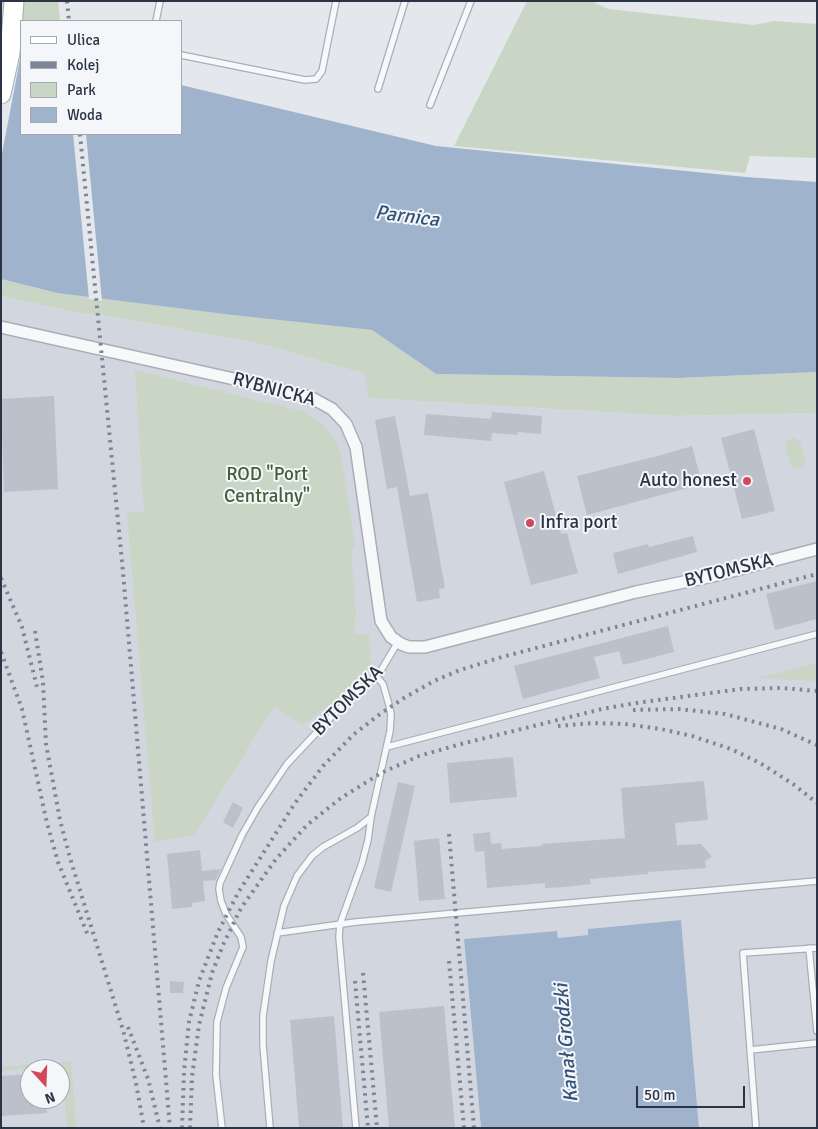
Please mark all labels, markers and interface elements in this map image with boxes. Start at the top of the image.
legend [20,20,182,135]
text: Ulica [67,31,100,49]
text: Kolej [67,56,99,74]
text: Park [67,81,96,99]
text: Woda [67,106,103,124]
water label: Parnica [374,201,440,233]
street label: RYBNICKA [230,368,318,412]
park label: ROD "Port Centralny" [224,464,310,508]
place label: Auto honest [640,470,737,492]
marker: Auto honest [741,475,753,487]
place label: Infra port [540,512,617,534]
marker: Infra port [524,517,536,529]
street label: BYTOMSKA [682,549,776,593]
street label: BYTOMSKA [308,661,388,741]
water label: Kanał Grodzki [550,983,584,1103]
north arrow [20,1059,70,1109]
scale bar [638,1076,747,1108]
text: 50 m [644,1086,675,1104]
text: N [42,1088,57,1107]

